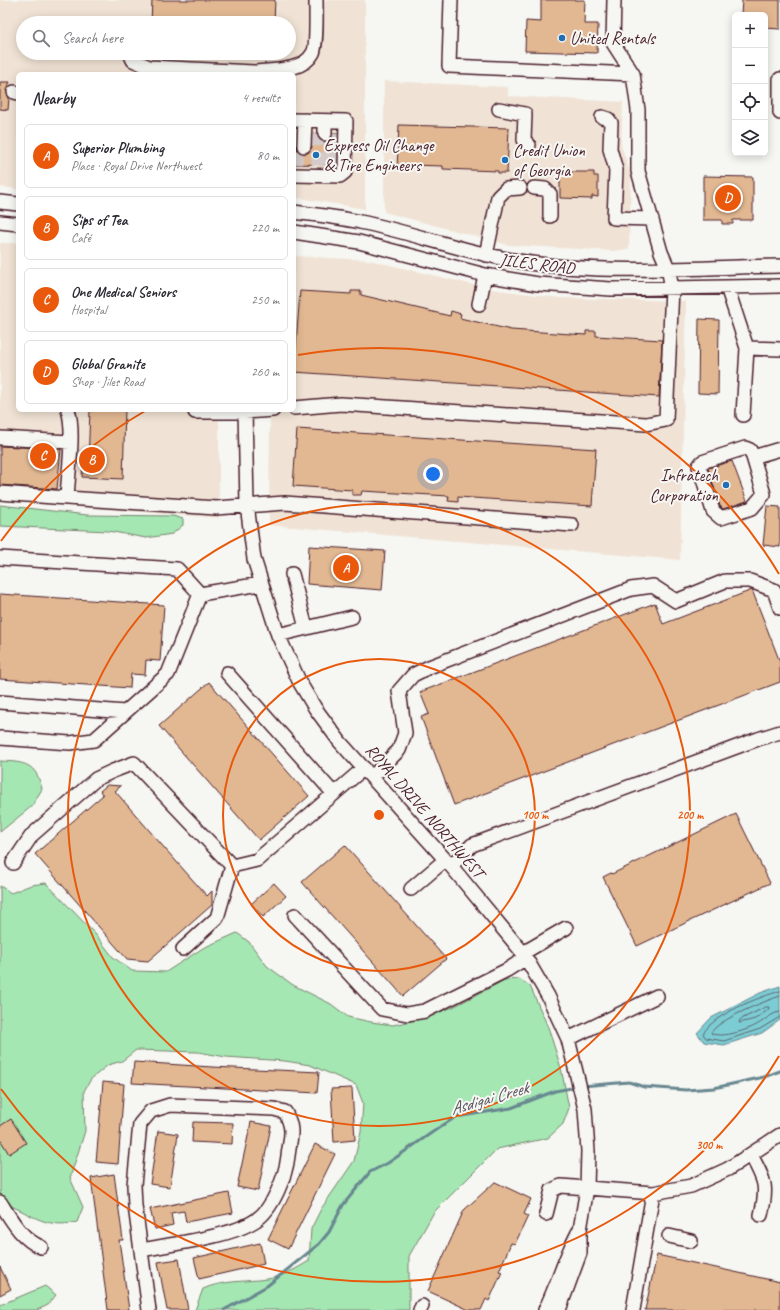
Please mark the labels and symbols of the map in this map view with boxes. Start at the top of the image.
place label: United Rentals [570,28,657,49]
marker: United Rentals [557,33,567,43]
place label: Express Oil Change & Tire Engineers [324,135,435,176]
place label: Credit Union of Georgia [513,140,585,181]
marker: Express Oil Change & Tire Engineers [311,150,321,160]
marker: Credit Union of Georgia [500,155,510,165]
pin: D [715,183,741,213]
street label: JILES ROAD [497,249,577,279]
pin: C [30,441,56,471]
pin: B [79,445,105,475]
your location [423,464,443,484]
place label: Infratech Corporation [650,465,718,506]
marker: Infratech Corporation [721,480,731,490]
pin: A [333,553,359,583]
street label: ROYAL DRIVE NORTHWEST [361,740,491,885]
text: 100 m [522,807,549,823]
text: 200 m [677,807,704,823]
centre of rings [372,808,386,822]
water label: Asdigai Creek [448,1075,534,1120]
text: 300 m [696,1137,723,1153]

